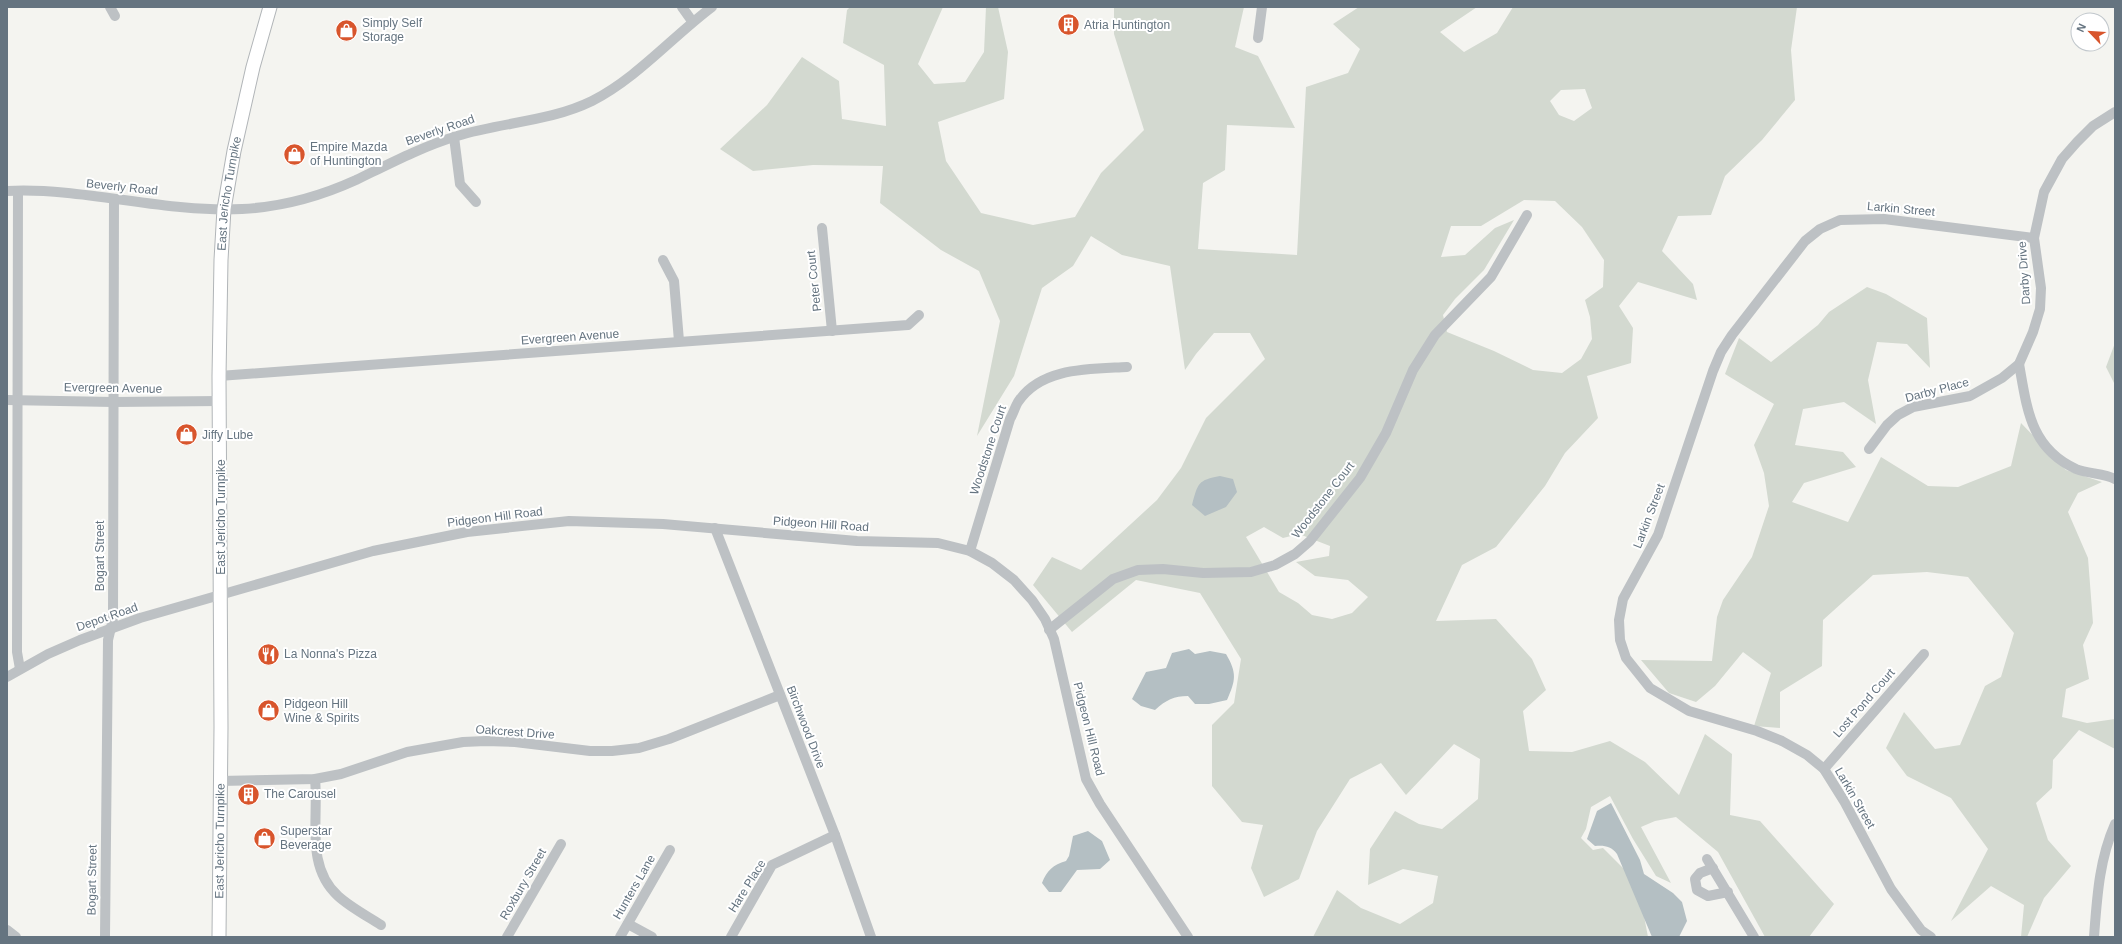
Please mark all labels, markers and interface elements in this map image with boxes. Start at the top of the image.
building icon: Atria Huntington [1055,12,1081,38]
north arrow [2070,12,2110,52]
place label: Simply Self Storage [362,16,423,44]
shop icon: Simply Self Storage [333,17,359,43]
place label: Atria Huntington [1084,18,1170,32]
text: N [2074,22,2088,34]
street label: Beverly Road [404,112,476,148]
street label: East Jericho Turnpike [215,135,244,251]
place label: Empire Mazda of Huntington [310,140,388,168]
shop icon: Empire Mazda of Huntington [281,141,307,167]
street label: Beverly Road [85,176,159,198]
street label: Larkin Street [1866,199,1936,219]
street label: Darby Drive [2015,241,2033,305]
street label: Peter Court [804,249,824,312]
street label: Evergreen Avenue [520,327,620,347]
street label: Darby Place [1904,375,1971,405]
street label: Evergreen Avenue [64,380,163,396]
street label: Woodstone Court [967,403,1009,496]
shop icon: Jiffy Lube [174,422,200,448]
place label: Jiffy Lube [202,428,253,442]
street label: Woodstone Court [1289,458,1358,541]
street label: East Jericho Turnpike [214,459,228,575]
street label: Larkin Street [1630,481,1668,550]
street label: Pidgeon Hill Road [446,504,544,530]
street label: Pidgeon Hill Road [773,514,869,534]
street label: Bogart Street [93,520,107,591]
street label: Depot Road [74,600,140,634]
restaurant icon: La Nonna's Pizza [256,641,282,667]
place label: La Nonna's Pizza [284,647,377,661]
street label: Lost Pond Court [1830,665,1898,740]
street label: Pidgeon Hill Road [1071,681,1107,777]
street label: Birchwood Drive [784,684,828,771]
place label: Pidgeon Hill Wine & Spirits [284,697,359,725]
shop icon: Pidgeon Hill Wine & Spirits [256,698,282,724]
street label: Oakcrest Drive [475,722,555,742]
street label: Larkin Street [1832,765,1878,832]
building icon: The Carousel [235,781,261,807]
street label: East Jericho Turnpike [212,783,227,899]
place label: The Carousel [264,787,336,801]
place label: Superstar Beverage [280,824,332,852]
shop icon: Superstar Beverage [252,825,278,851]
street label: Bogart Street [84,844,100,915]
street label: Roxbury Street [497,845,549,922]
street label: Hunters Lane [610,852,658,922]
street label: Hare Place [725,857,769,915]

